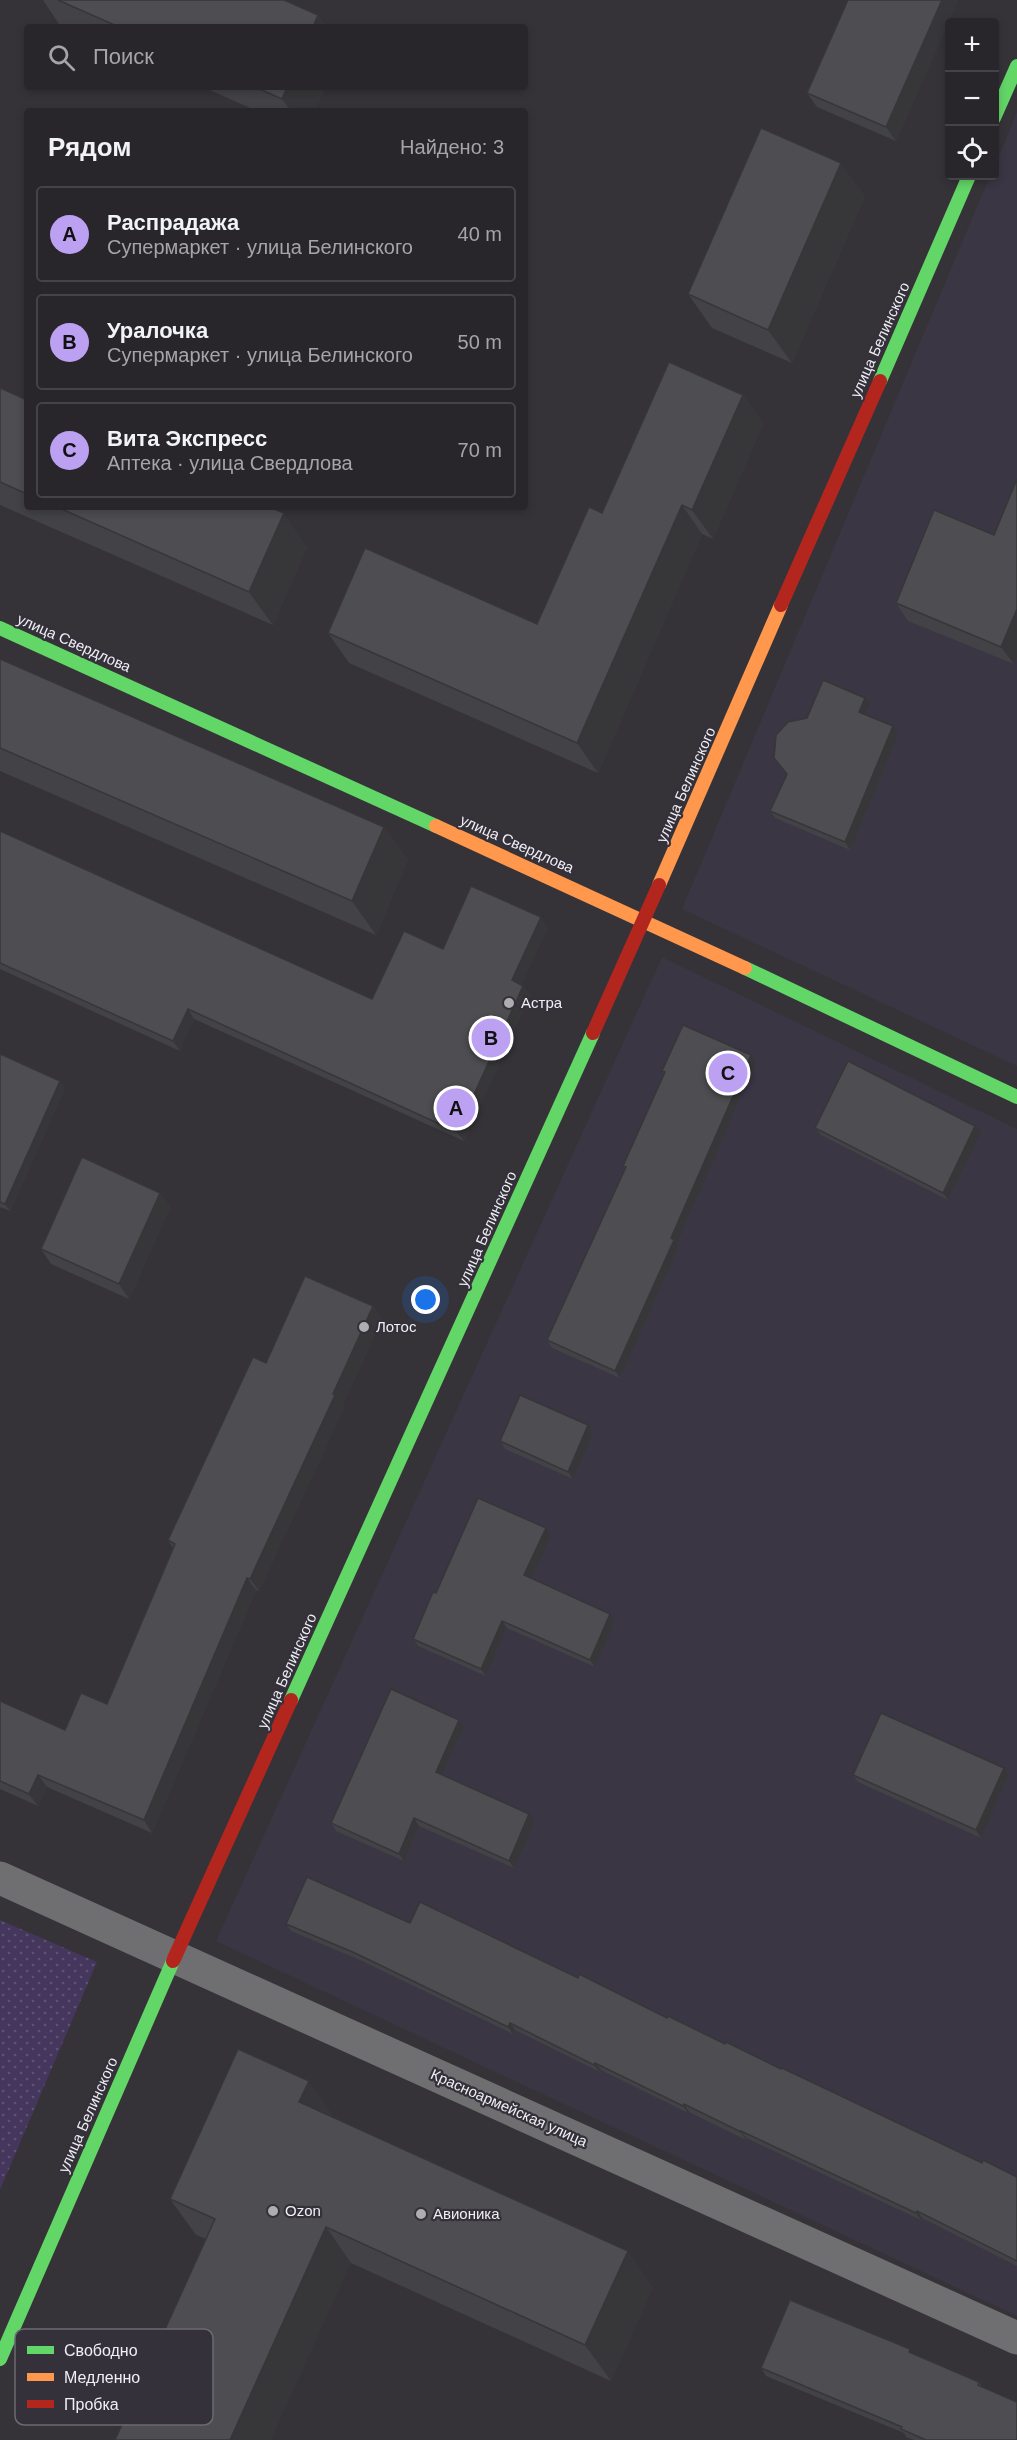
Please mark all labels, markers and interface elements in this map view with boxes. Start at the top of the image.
map controls [945,18,999,180]
button: + [945,18,999,72]
search box [24,24,528,90]
icon: search [45,41,78,74]
text: Поиск [93,44,154,69]
button: − [945,72,999,126]
button: locate [945,126,999,180]
text: Рядом [48,132,131,162]
text: Найдено: 3 [400,136,504,158]
text: Распрадажа [107,210,239,235]
text: A [62,223,77,245]
text: 40 m [458,223,502,245]
text: Супермаркет · улица Белинского [107,236,413,258]
street label: улица Белинского [846,279,913,400]
text: Уралочка [107,318,208,343]
text: B [62,331,77,353]
text: 50 m [458,331,502,353]
text: Супермаркет · улица Белинского [107,344,413,366]
text: Вита Экспресс [107,426,267,451]
text: C [62,439,77,461]
text: 70 m [458,439,502,461]
text: Аптека · улица Свердлова [107,452,353,474]
street label: улица Свердлова [15,610,134,675]
street label: улица Белинского [652,724,719,845]
street label: улица Свердлова [458,811,577,876]
place label: Астра [521,994,563,1011]
marker: Астра [502,996,516,1010]
pin: B [472,1016,510,1060]
pin: C [708,1050,748,1096]
pin: A [436,1086,476,1130]
street label: улица Белинского [453,1168,520,1289]
your location [411,1285,440,1314]
place label: Лотос [376,1318,417,1335]
marker: Лотос [357,1320,371,1334]
street label: улица Белинского [253,1610,320,1731]
street label: улица Белинского [54,2054,121,2175]
street label: Красноармейская улица [428,2065,591,2150]
place label: Ozon [285,2202,321,2219]
marker: Ozon [266,2204,280,2218]
place label: Авионика [433,2205,500,2222]
marker: Авионика [414,2207,428,2221]
legend [15,2329,213,2425]
text: Свободно [64,2342,138,2359]
text: Медленно [64,2369,140,2386]
text: Пробка [64,2396,119,2413]

